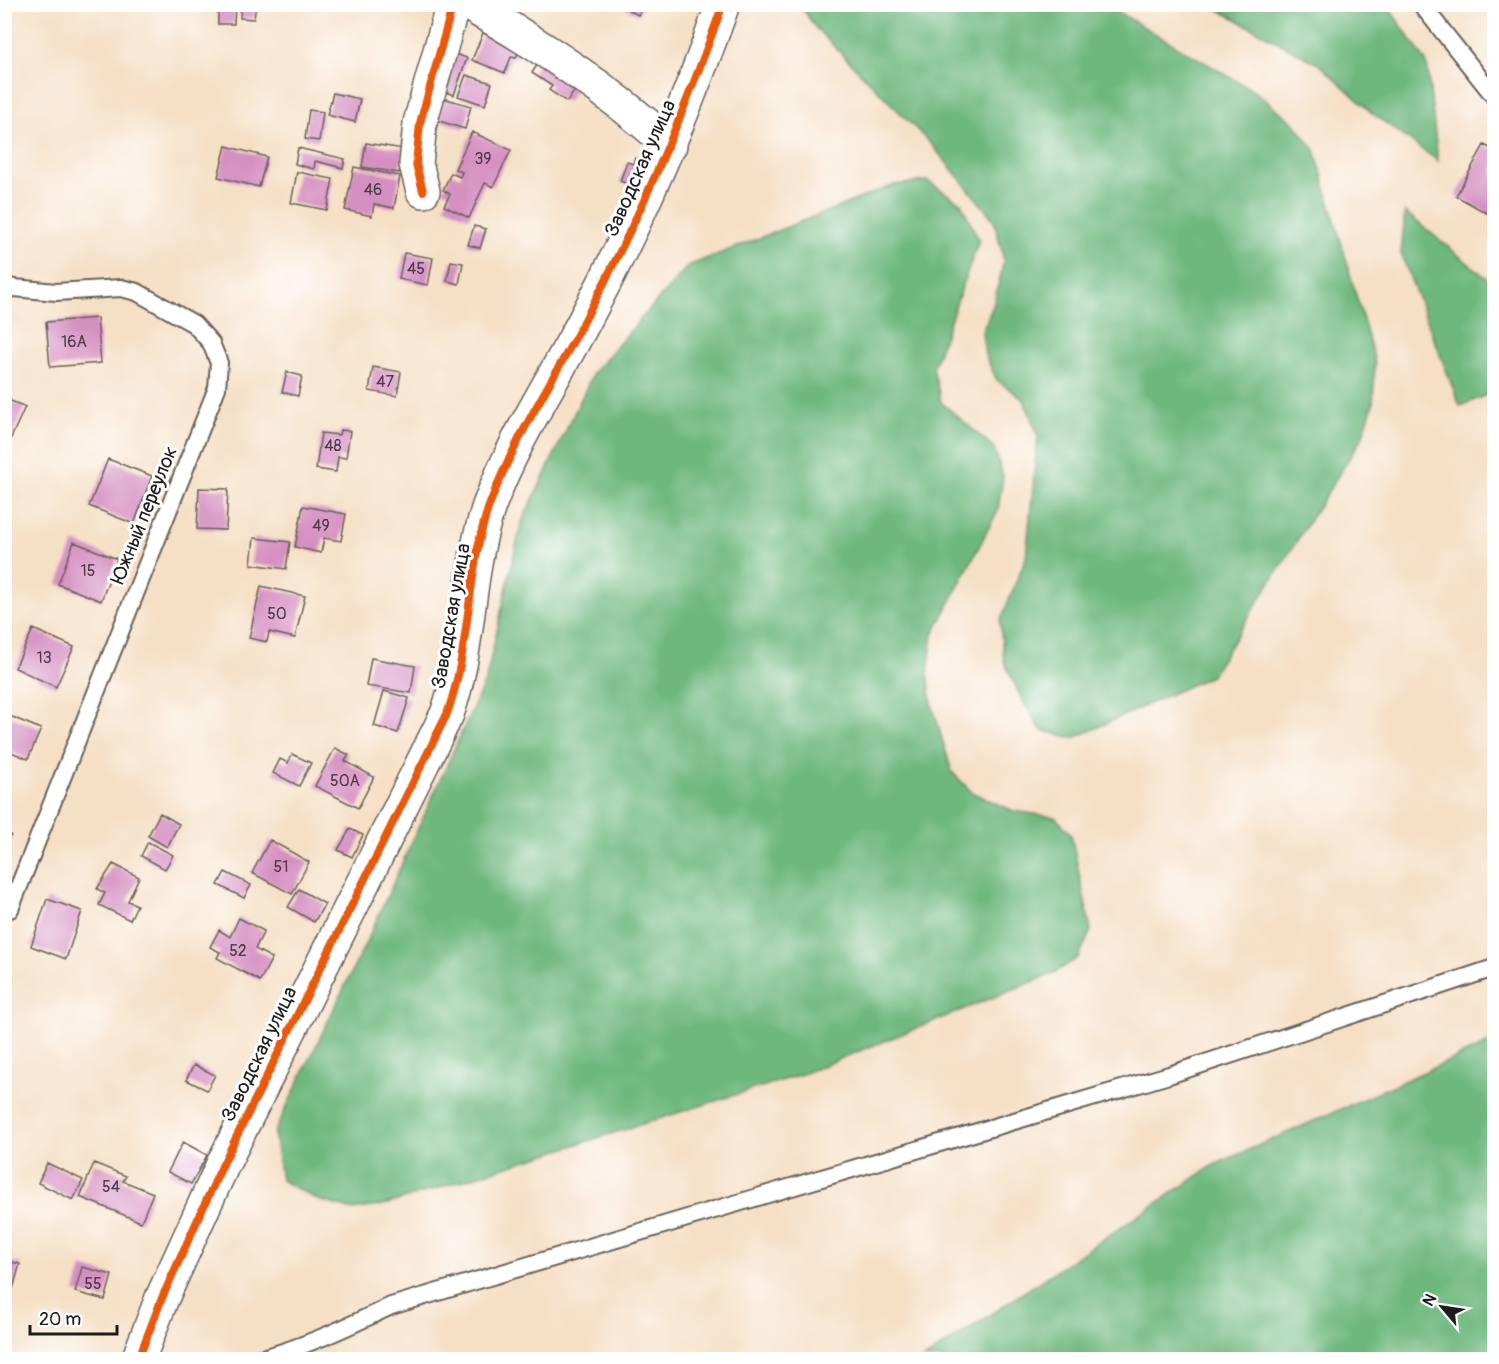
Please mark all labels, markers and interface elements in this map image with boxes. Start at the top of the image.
street label: Заводская улица [599,96,681,240]
house number: 39 [474,149,492,169]
house number: 46 [364,180,382,200]
house number: 45 [407,259,425,279]
house number: 16А [61,332,87,352]
house number: 47 [376,372,394,392]
house number: 48 [324,436,342,456]
street label: Южный переулок [105,443,183,587]
house number: 49 [312,516,330,536]
street label: Заводская улица [426,541,476,691]
house number: 15 [81,561,95,581]
house number: 50 [267,604,287,624]
house number: 13 [36,648,52,668]
house number: 50А [330,771,360,791]
house number: 51 [274,857,288,877]
house number: 52 [229,941,247,961]
street label: Заводская улица [216,982,302,1126]
house number: 54 [102,1177,120,1197]
house number: 55 [84,1274,102,1294]
north arrow [1412,1277,1472,1337]
text: N [1418,1290,1441,1310]
scale bar [30,1298,117,1336]
text: 20 m [39,1308,81,1331]

